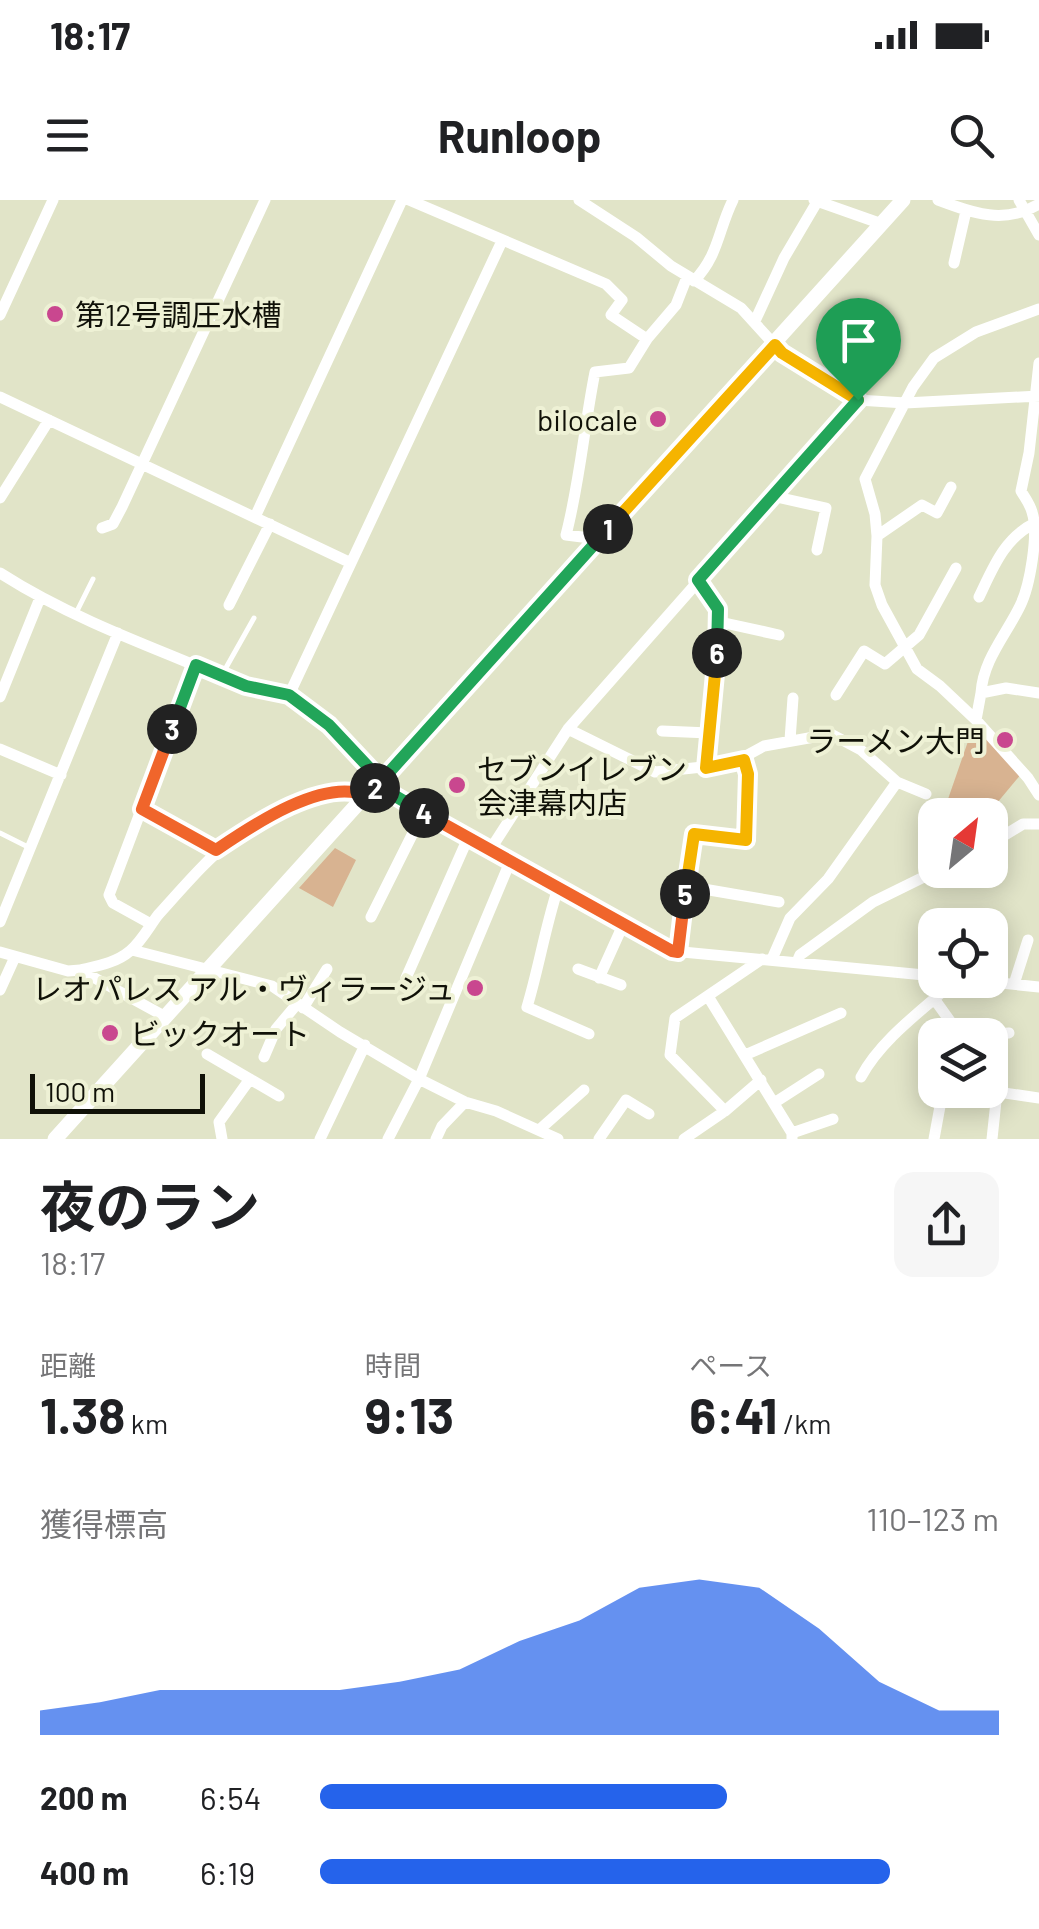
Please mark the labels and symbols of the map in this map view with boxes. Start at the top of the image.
place label: 第12号調圧水槽 [75,296,282,332]
pin [816,298,901,401]
marker: 第12号調圧水槽 [44,303,66,325]
place label: bilocale [537,401,638,437]
marker: bilocale [647,408,669,430]
pin: 1 [583,504,633,554]
pin: 6 [692,628,742,678]
pin: 3 [147,704,197,754]
place label: ラーメン大門 [806,722,985,758]
marker: ラーメン大門 [994,729,1016,751]
place label: セブンイレブン 会津幕内店 [477,750,687,820]
pin: 2 [350,763,400,813]
marker: セブンイレブン 会津幕内店 [446,774,468,796]
pin: 4 [399,788,449,838]
north arrow [918,798,1008,888]
pin: 5 [660,869,710,919]
place label: レオパレス アル・ヴィラージュ [32,970,455,1006]
marker: レオパレス アル・ヴィラージュ [464,977,486,999]
place label: ビックオート [130,1015,310,1051]
marker: ビックオート [99,1022,121,1044]
scale bar [30,1069,205,1114]

